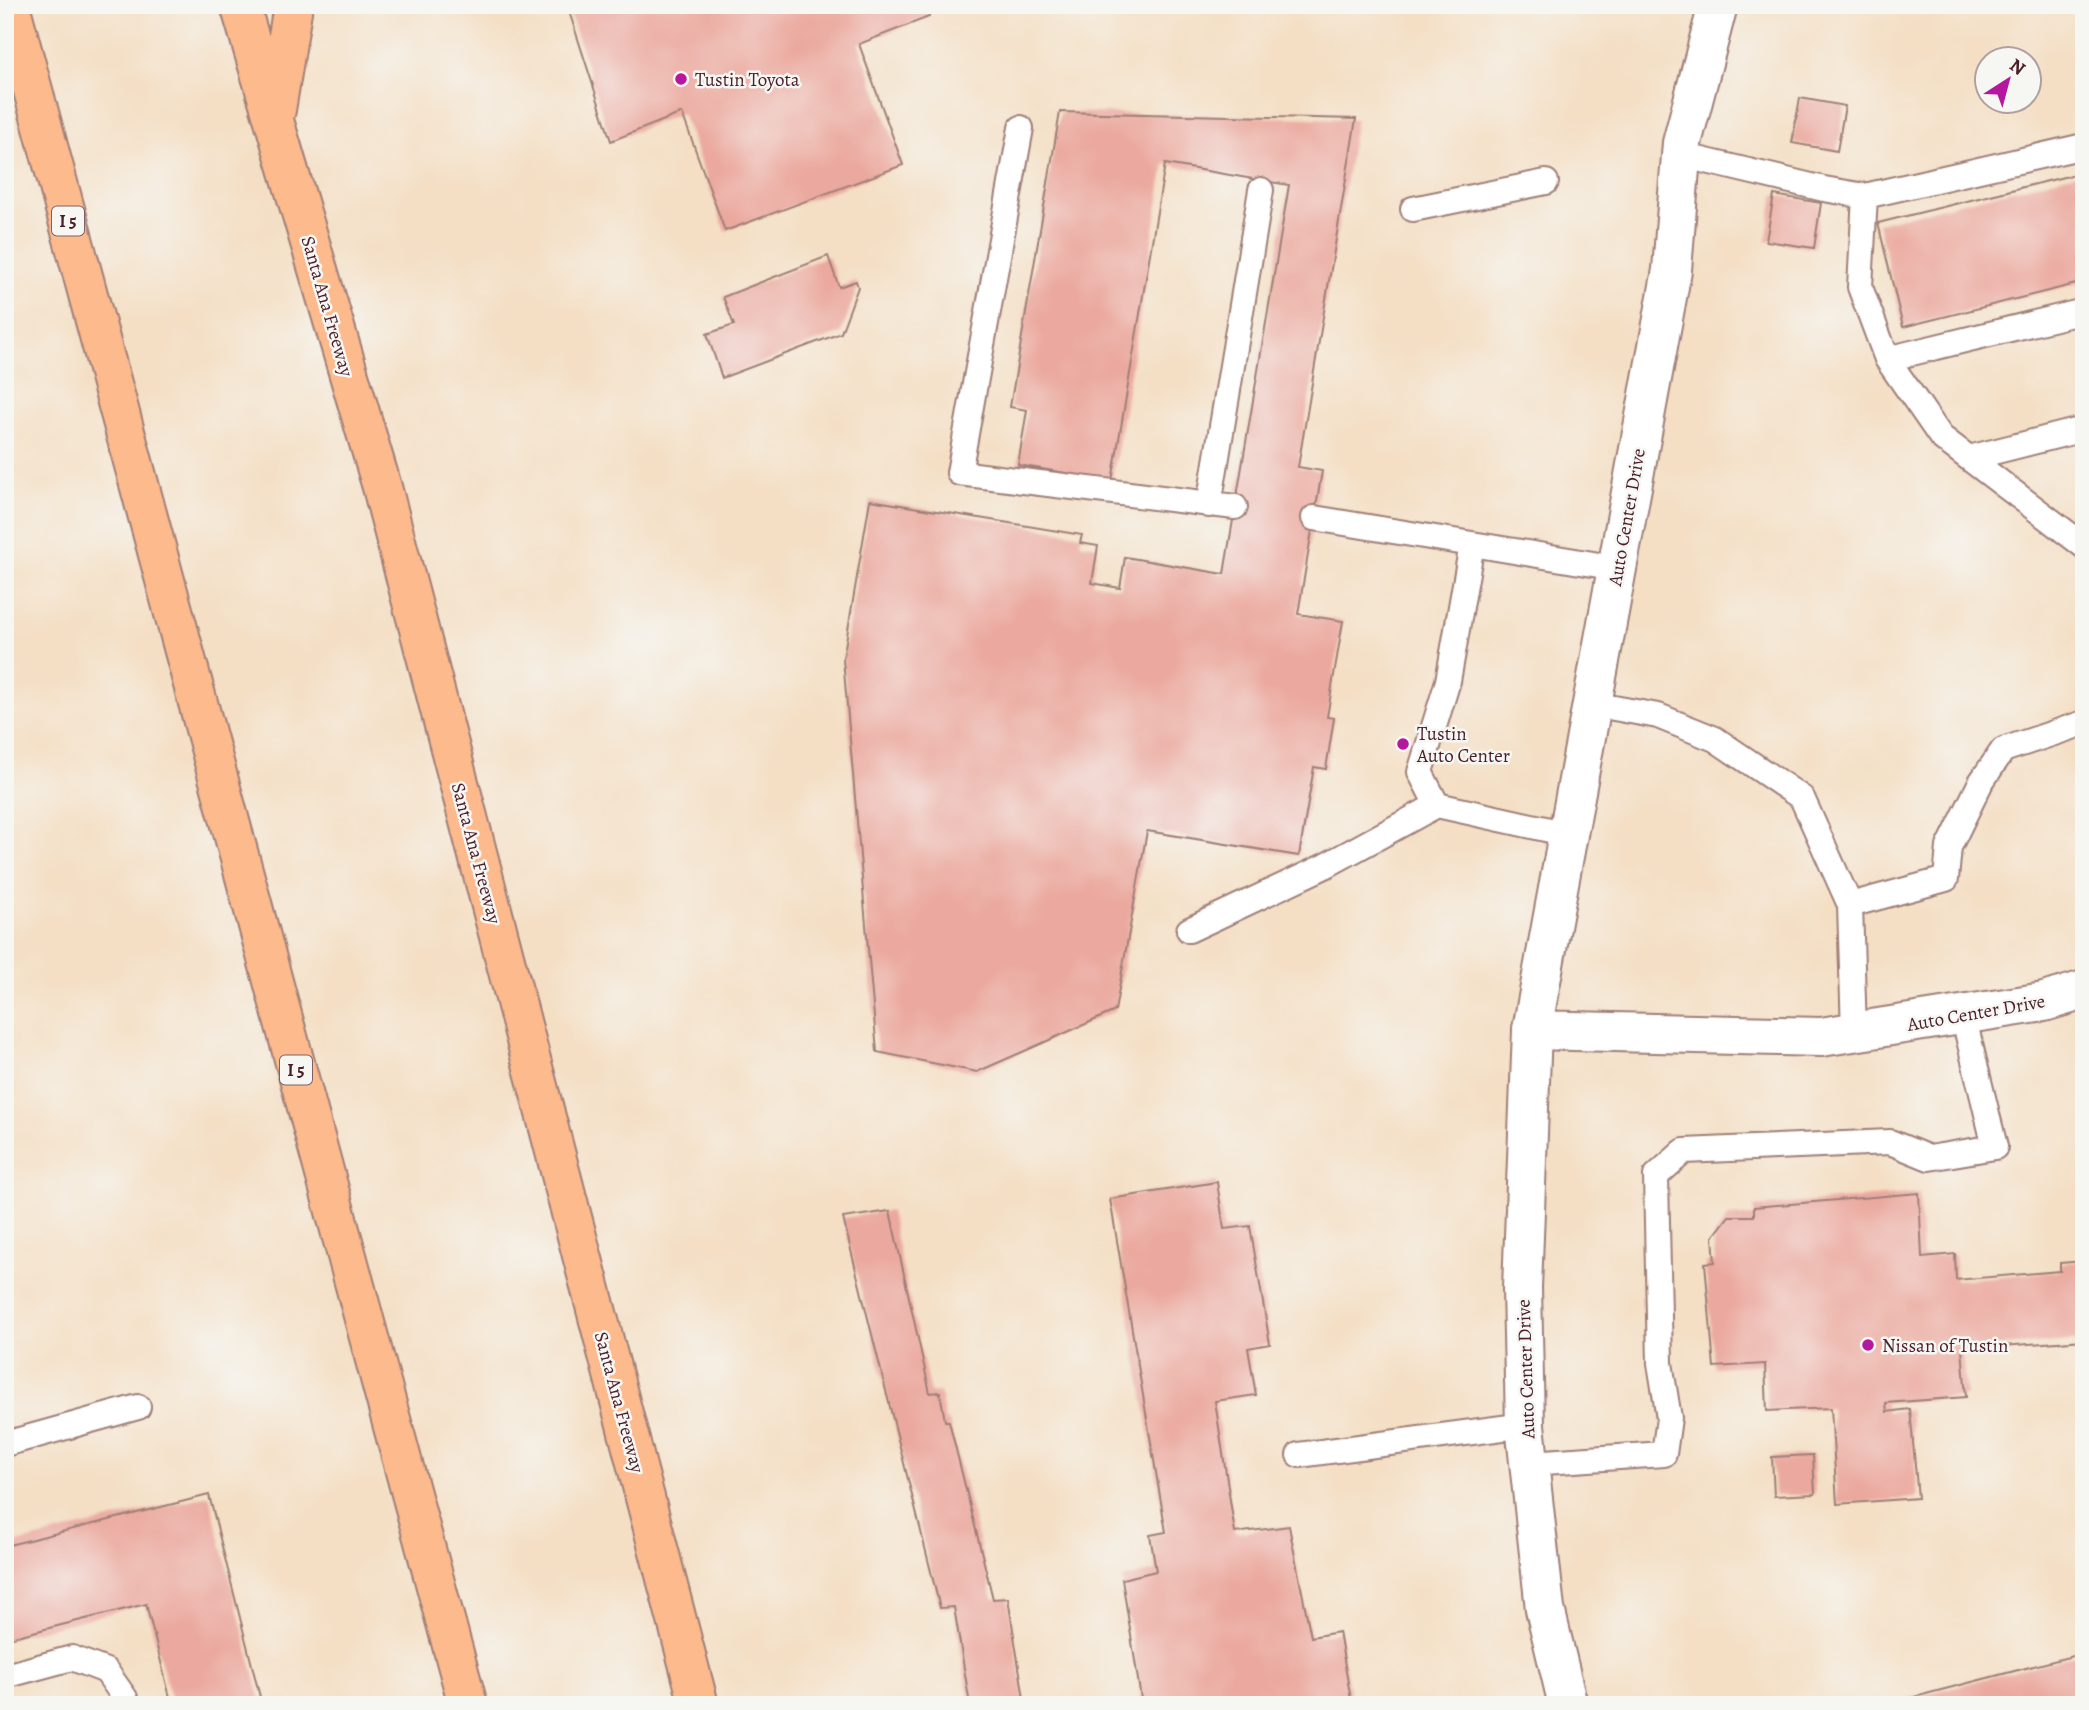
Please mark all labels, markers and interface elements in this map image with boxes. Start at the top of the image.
north arrow [1974,46,2044,116]
text: N [2004,52,2031,82]
place label: Tustin Toyota [695,67,800,93]
marker: Tustin Toyota [673,71,689,87]
road number: I 5 [52,206,84,236]
street label: Santa Ana Freeway [295,233,360,380]
street label: Auto Center Drive [1602,446,1652,589]
place label: Tustin Auto Center [1416,721,1510,769]
marker: Tustin Auto Center [1395,736,1411,752]
street label: Santa Ana Freeway [445,780,508,927]
street label: Auto Center Drive [1904,988,2047,1038]
road number: I 5 [280,1056,312,1084]
street label: Auto Center Drive [1511,1299,1541,1440]
street label: Santa Ana Freeway [588,1329,651,1476]
place label: Nissan of Tustin [1882,1333,2008,1359]
marker: Nissan of Tustin [1860,1337,1876,1353]

